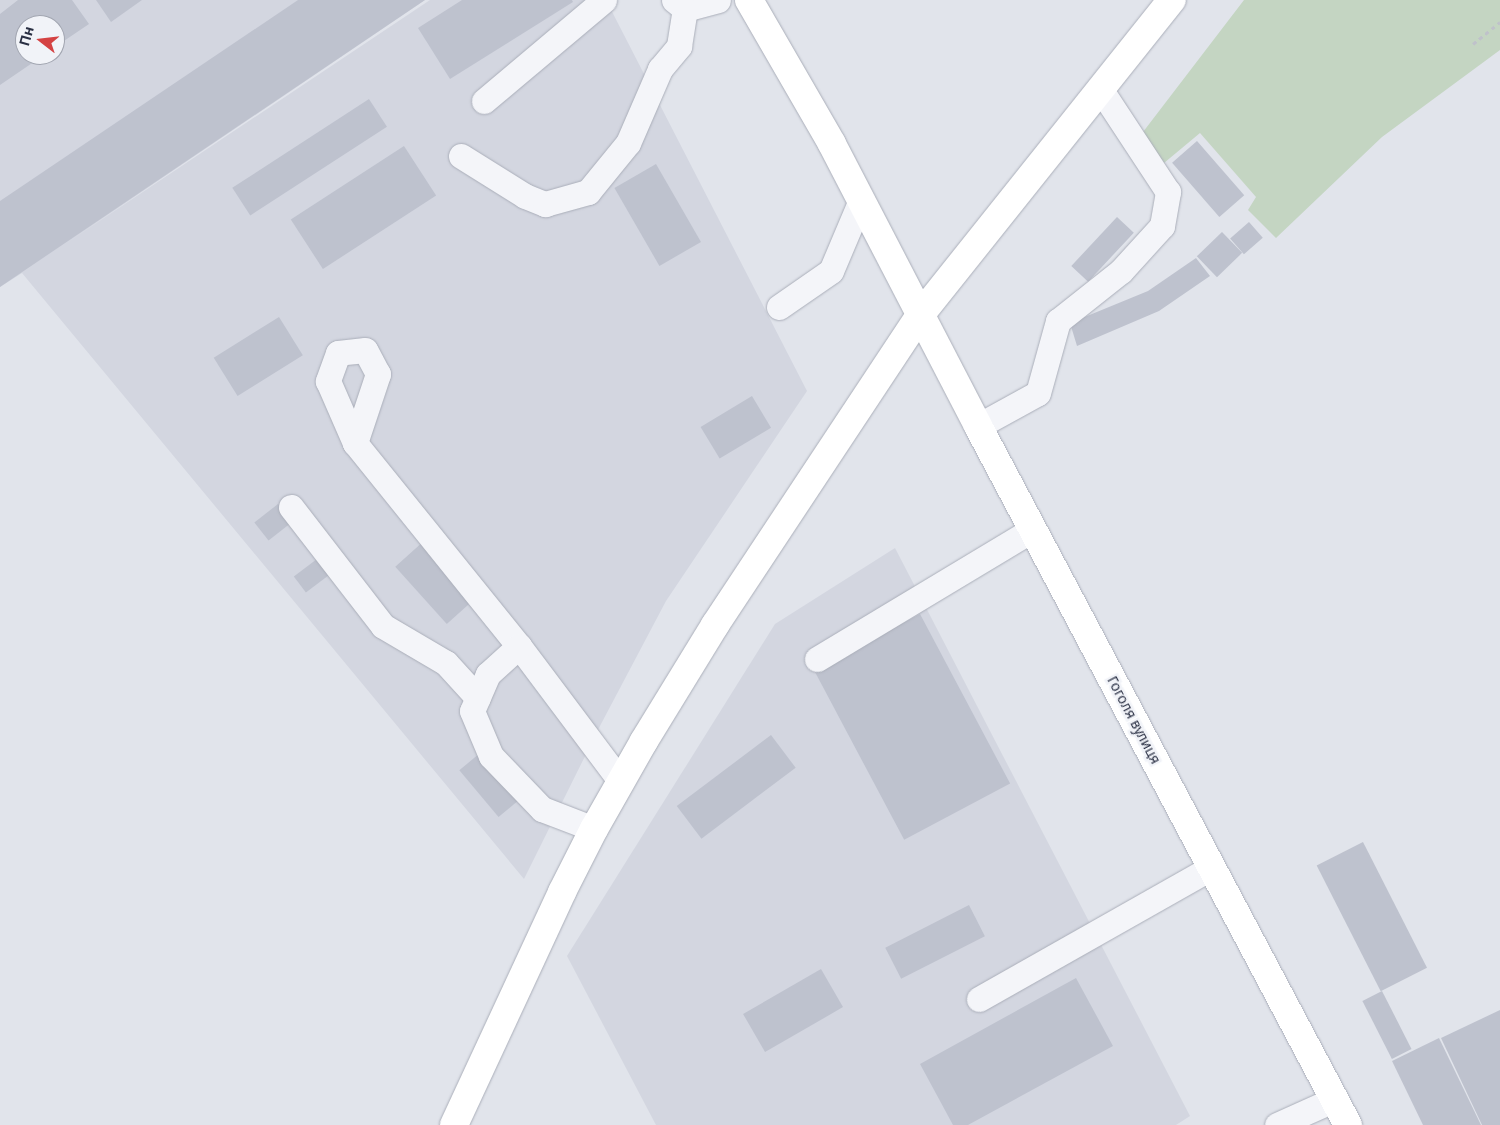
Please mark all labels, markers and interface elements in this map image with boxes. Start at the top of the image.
north arrow [15,15,65,65]
text: Пн [14,24,38,48]
street label: Гоголя вулиця [1104,673,1164,767]

